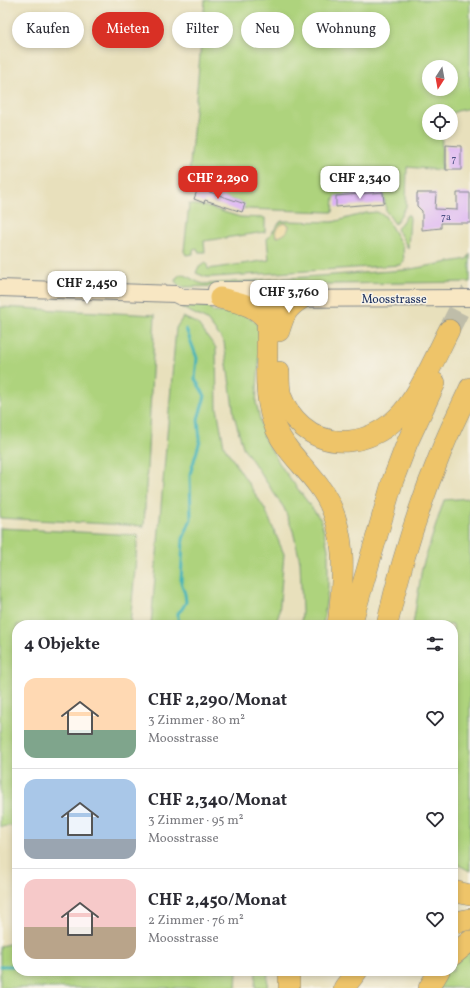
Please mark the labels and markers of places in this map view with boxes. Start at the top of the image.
pin: CHF 2,290 [172,166,264,200]
pin: CHF 2,340 [314,166,406,200]
pin: CHF 2,450 [41,271,133,305]
pin: CHF 3,760 [243,280,335,314]

